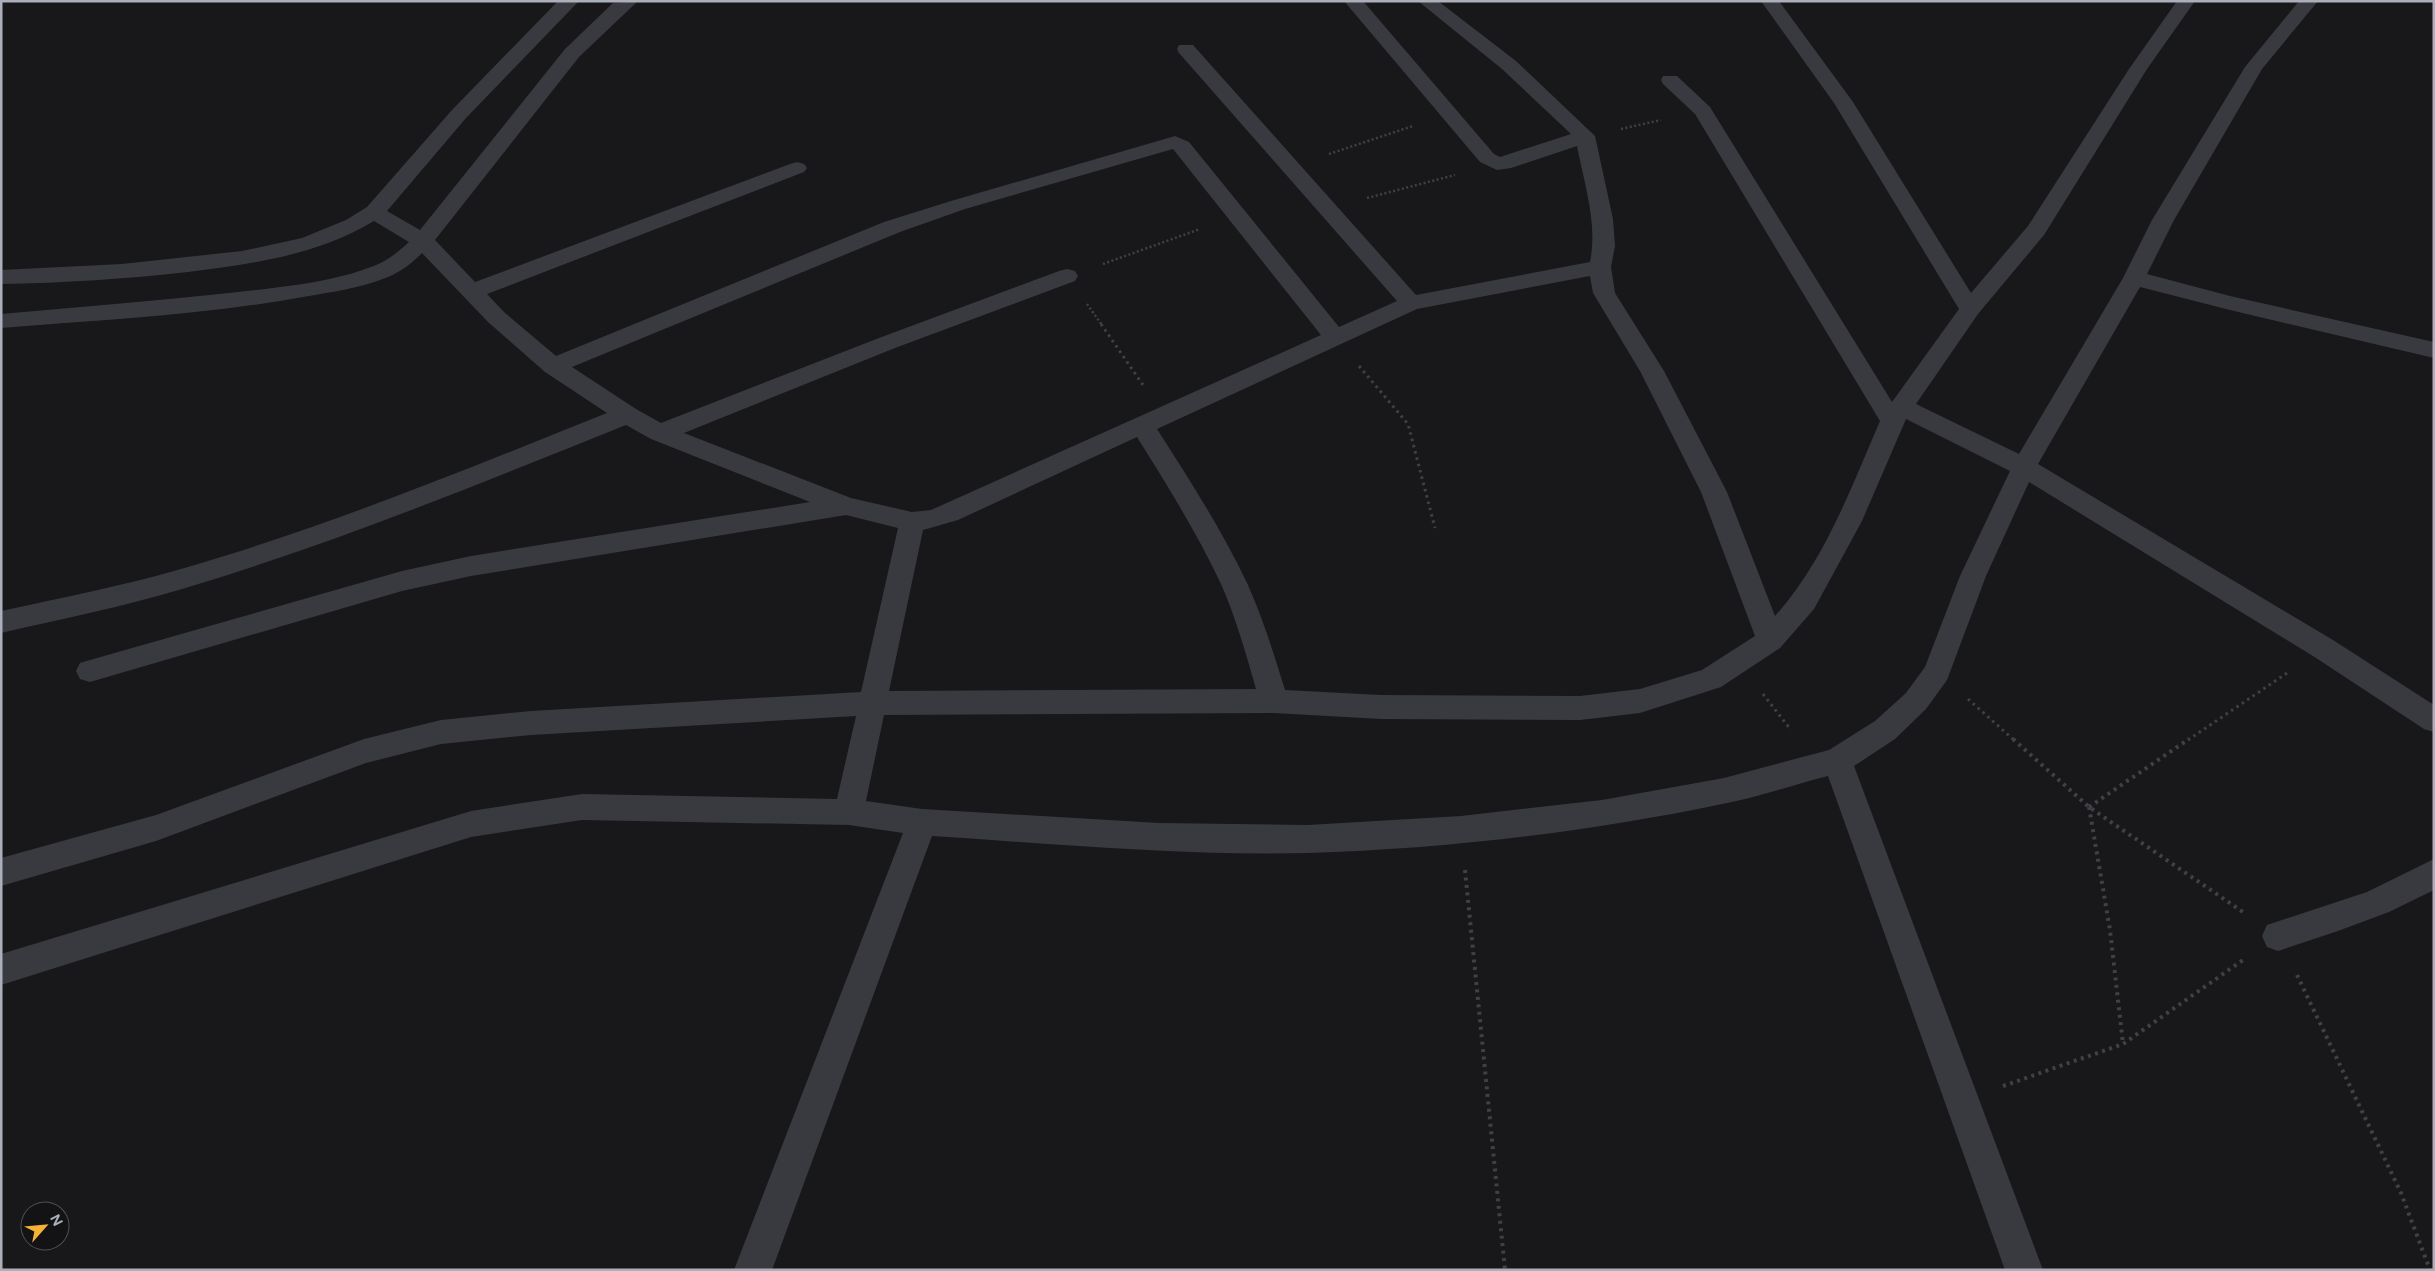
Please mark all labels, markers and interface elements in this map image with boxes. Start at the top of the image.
north arrow [20,1201,70,1251]
text: N [46,1212,66,1229]

